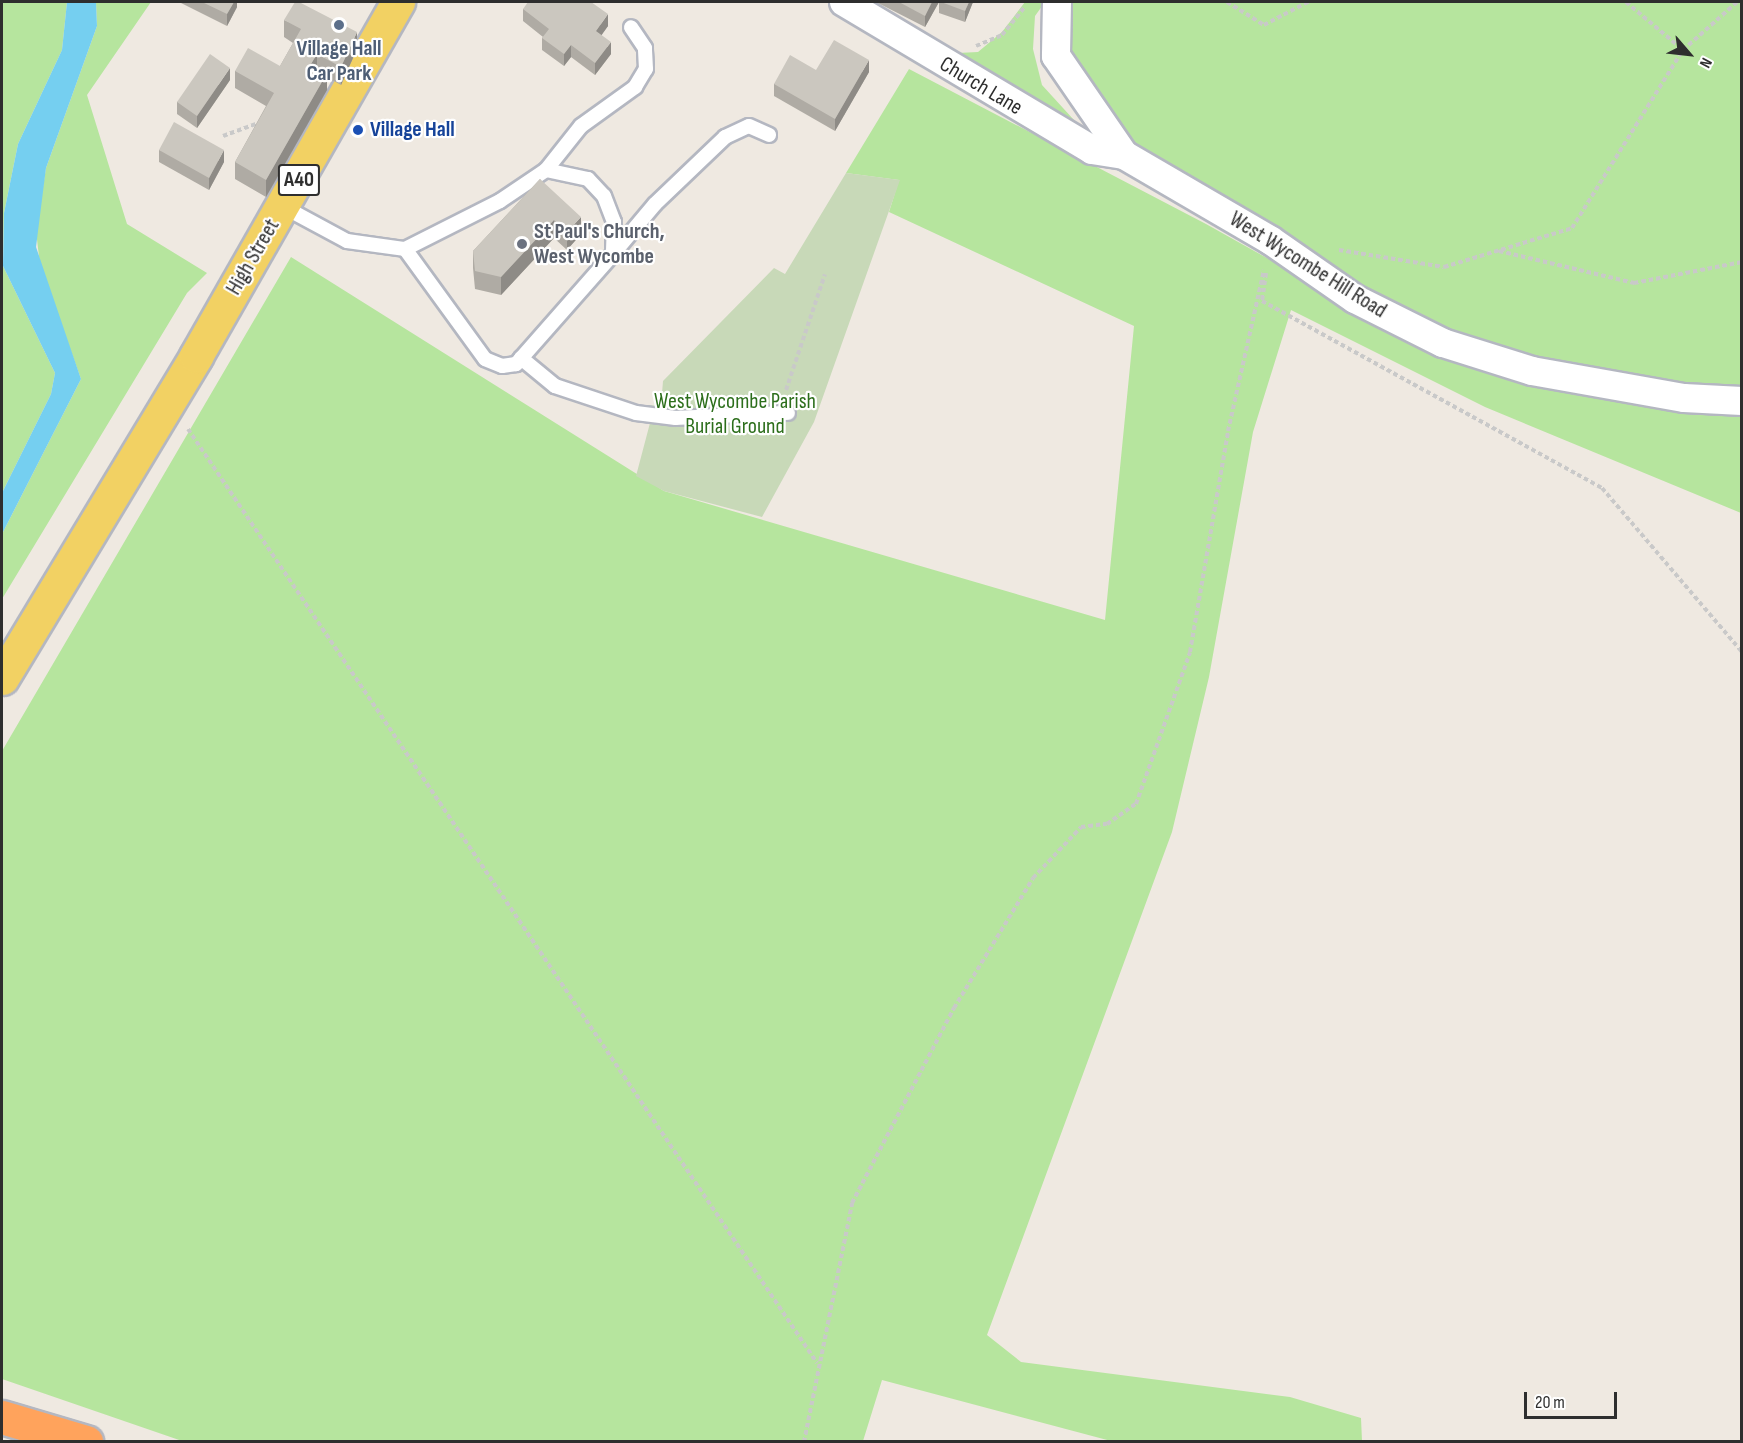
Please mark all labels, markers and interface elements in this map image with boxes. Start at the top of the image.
marker: Village Hall Car Park [332,18,346,32]
north arrow [1659,24,1719,84]
place label: Village Hall Car Park [297,35,381,86]
street label: Church Lane [935,51,1027,121]
text: N [1695,54,1716,71]
place label: Village Hall [370,117,455,143]
marker: Village Hall [351,123,365,137]
road number: A40 [276,162,322,198]
street label: West Wycombe Hill Road [1225,206,1391,324]
street label: High Street [221,214,285,300]
place label: St Paul's Church, West Wycombe [534,218,665,270]
marker: St Paul's Church, West Wycombe [515,237,529,251]
park label: West Wycombe Parish Burial Ground [654,388,816,440]
scale bar [1527,1380,1620,1418]
text: 20 m [1535,1392,1565,1413]

